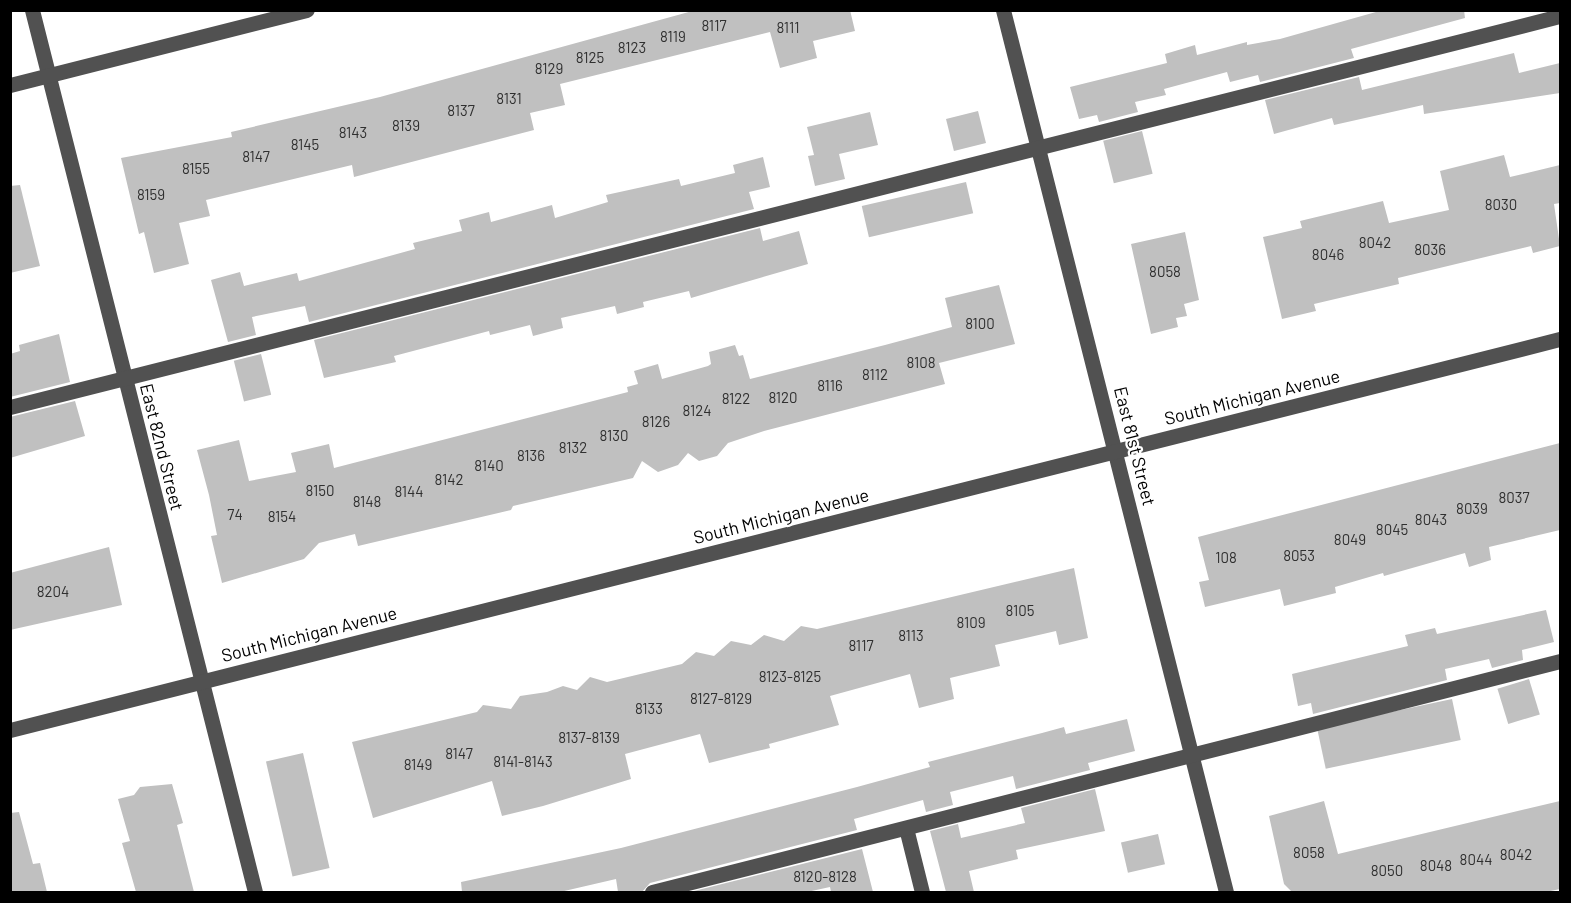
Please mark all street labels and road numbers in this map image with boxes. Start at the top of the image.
street label: South Michigan Avenue [1162,365,1342,429]
street label: East 82nd Street [136,381,188,513]
street label: East 81st Street [1110,384,1160,508]
street label: South Michigan Avenue [691,484,871,548]
street label: South Michigan Avenue [219,602,399,666]

